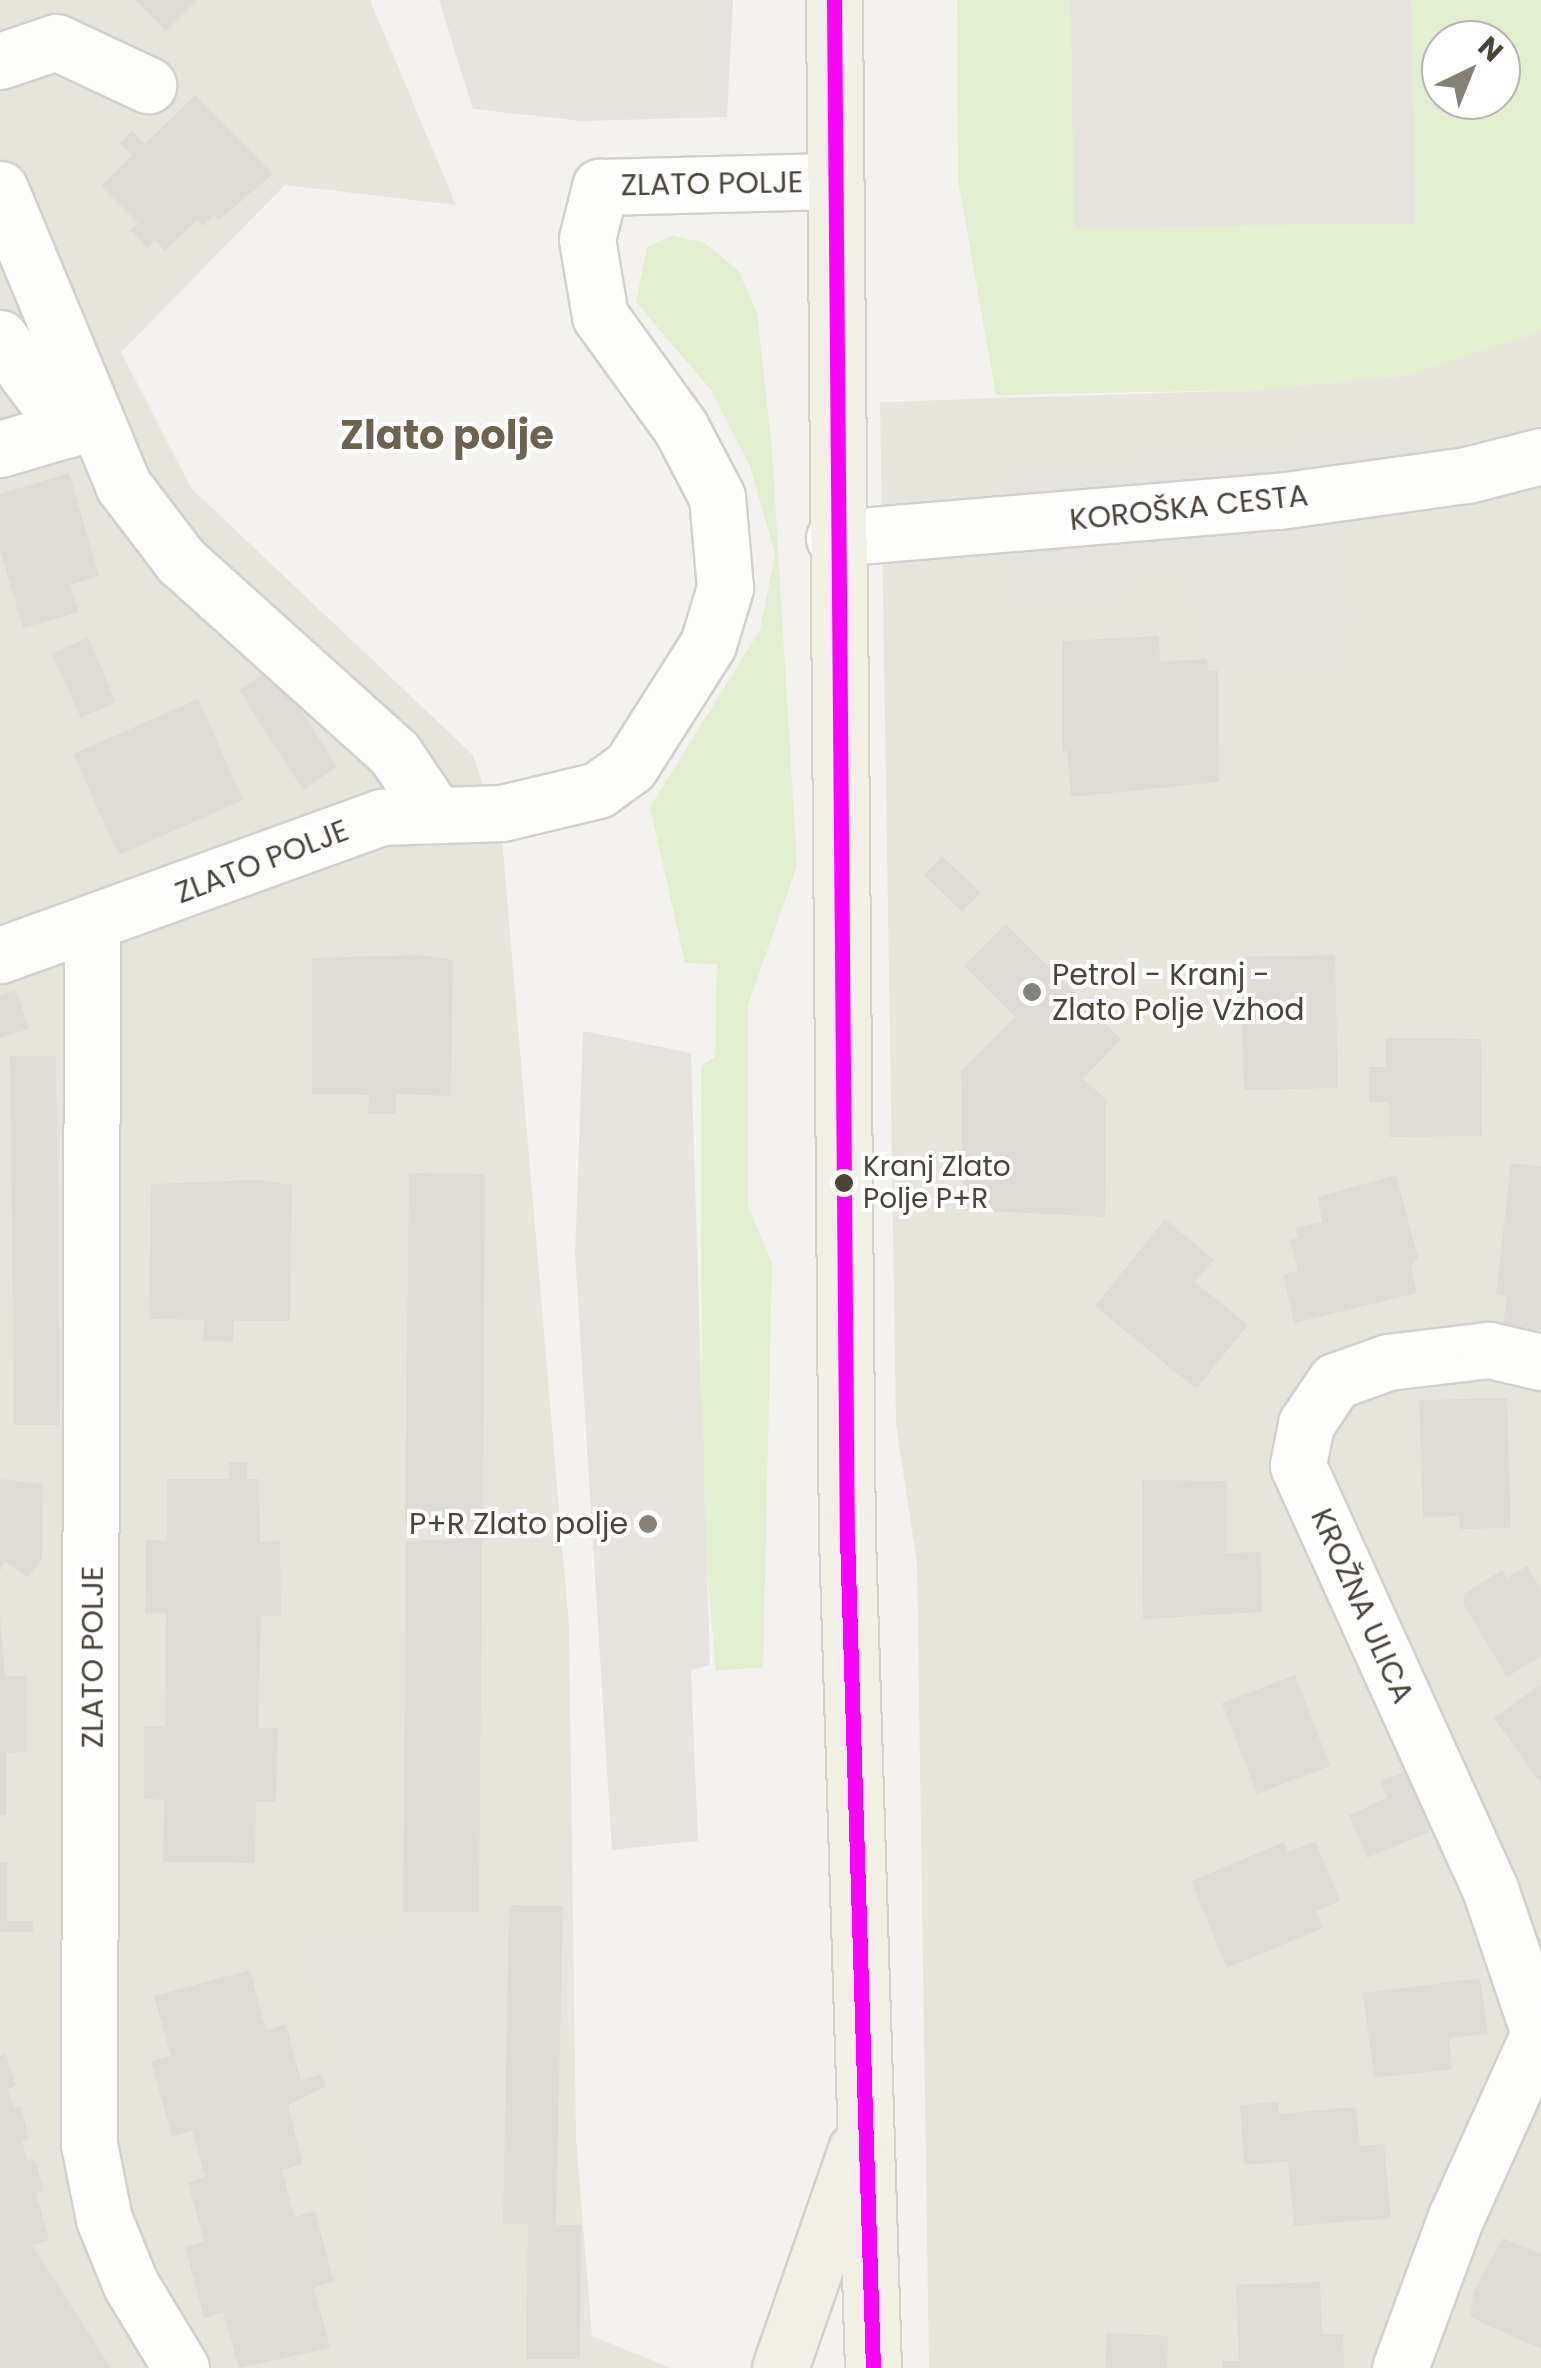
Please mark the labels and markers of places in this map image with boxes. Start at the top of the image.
place label: Petrol - Kranj - Zlato Polje Vzhod [1052,957,1305,1028]
marker: Petrol - Kranj - Zlato Polje Vzhod [1021,981,1043,1003]
place label: Kranj Zlato Polje P+R [863,1150,1011,1216]
marker: Kranj Zlato Polje P+R [834,1173,854,1193]
place label: P+R Zlato polje [409,1506,628,1542]
marker: P+R Zlato polje [637,1513,659,1535]

